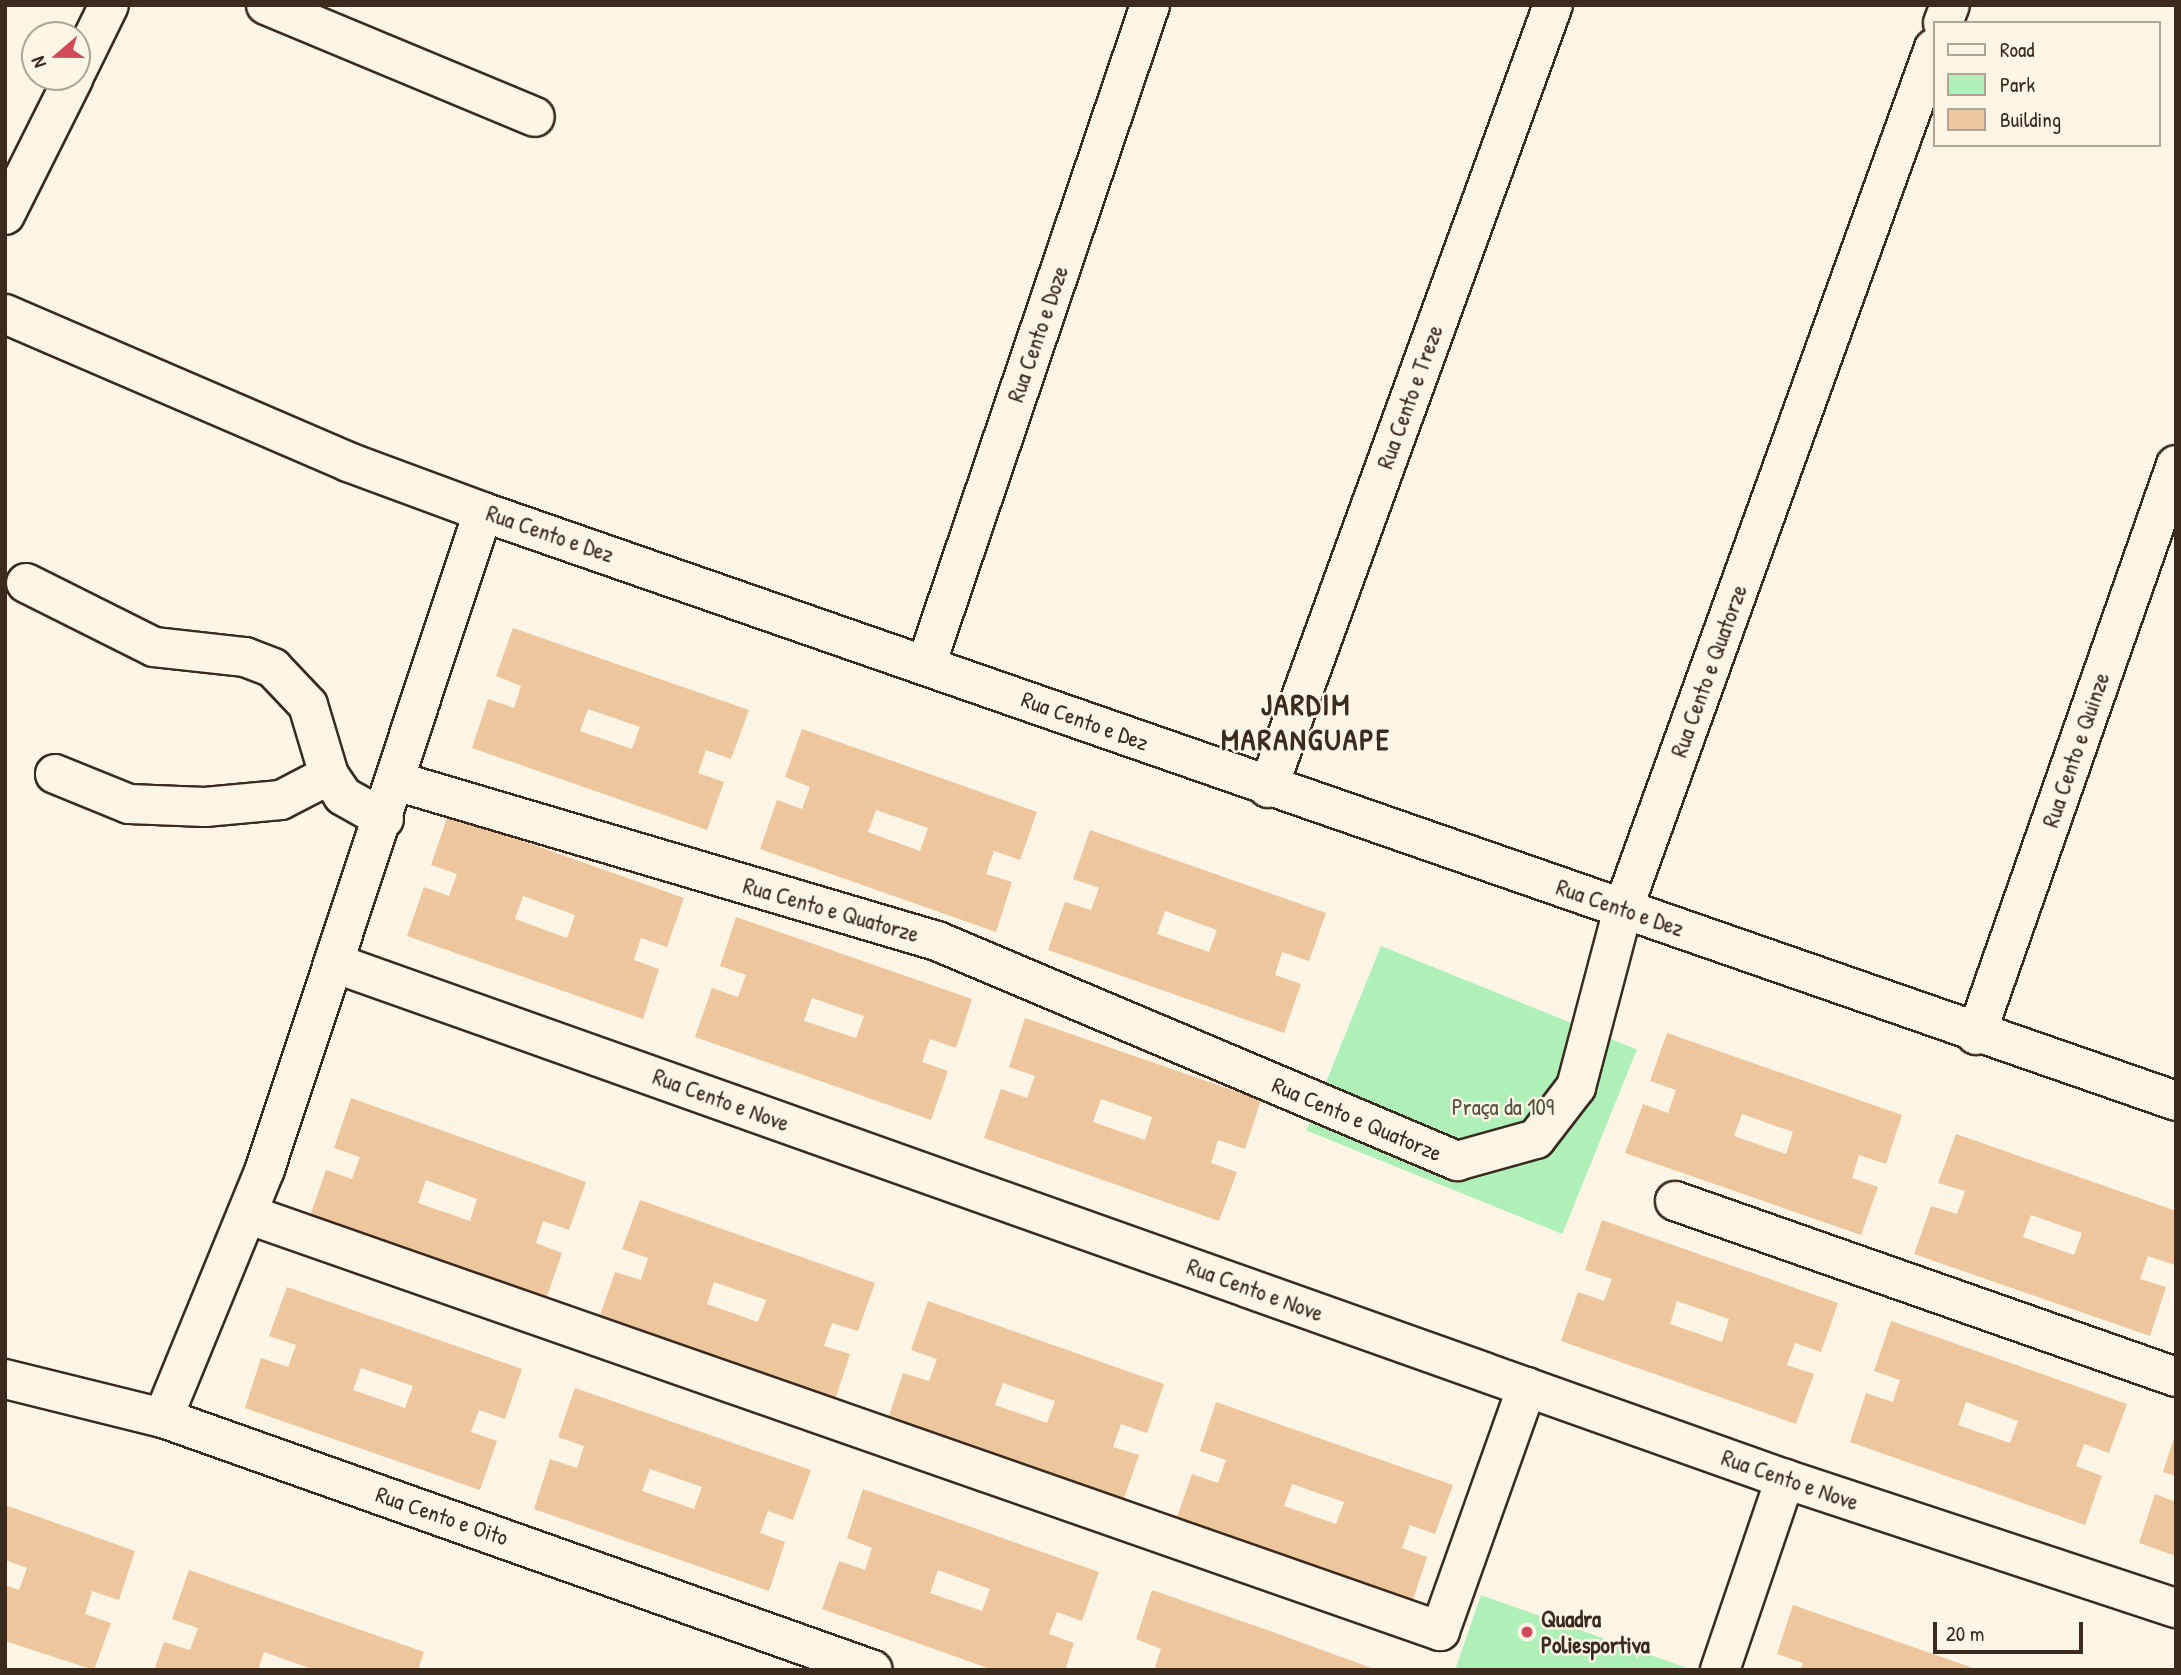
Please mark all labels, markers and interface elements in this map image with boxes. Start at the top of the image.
north arrow [21,21,91,91]
legend [1932,21,2160,147]
text: Road [2000,35,2034,64]
text: N [24,53,52,72]
text: Park [2000,70,2035,99]
text: Building [2000,105,2061,134]
street label: Rua Cento e Doze [1002,262,1074,406]
street label: Rua Cento e Treze [1371,321,1449,473]
street label: Rua Cento e Dez [483,499,617,569]
street label: Rua Cento e Quatorze [1665,581,1753,761]
street label: Rua Cento e Quinze [2037,669,2115,831]
street label: Rua Cento e Dez [1018,685,1152,757]
district label: JARDIM MARANGUAPE [1222,686,1390,756]
street label: Rua Cento e Quatorze [740,872,922,948]
street label: Rua Cento e Dez [1553,873,1687,943]
street label: Rua Cento e Nove [649,1063,793,1137]
street label: Rua Cento e Quatorze [1268,1071,1446,1167]
park label: Praça da 109 [1452,1093,1554,1121]
street label: Rua Cento e Nove [1183,1253,1327,1327]
street label: Rua Cento e Nove [1718,1444,1862,1516]
street label: Rua Cento e Oito [372,1480,512,1552]
place label: Quadra Poliesportiva [1541,1605,1650,1659]
scale bar [1936,1608,2086,1652]
text: 20 m [1946,1619,1984,1648]
marker: Quadra Poliesportiva [1519,1624,1535,1640]

